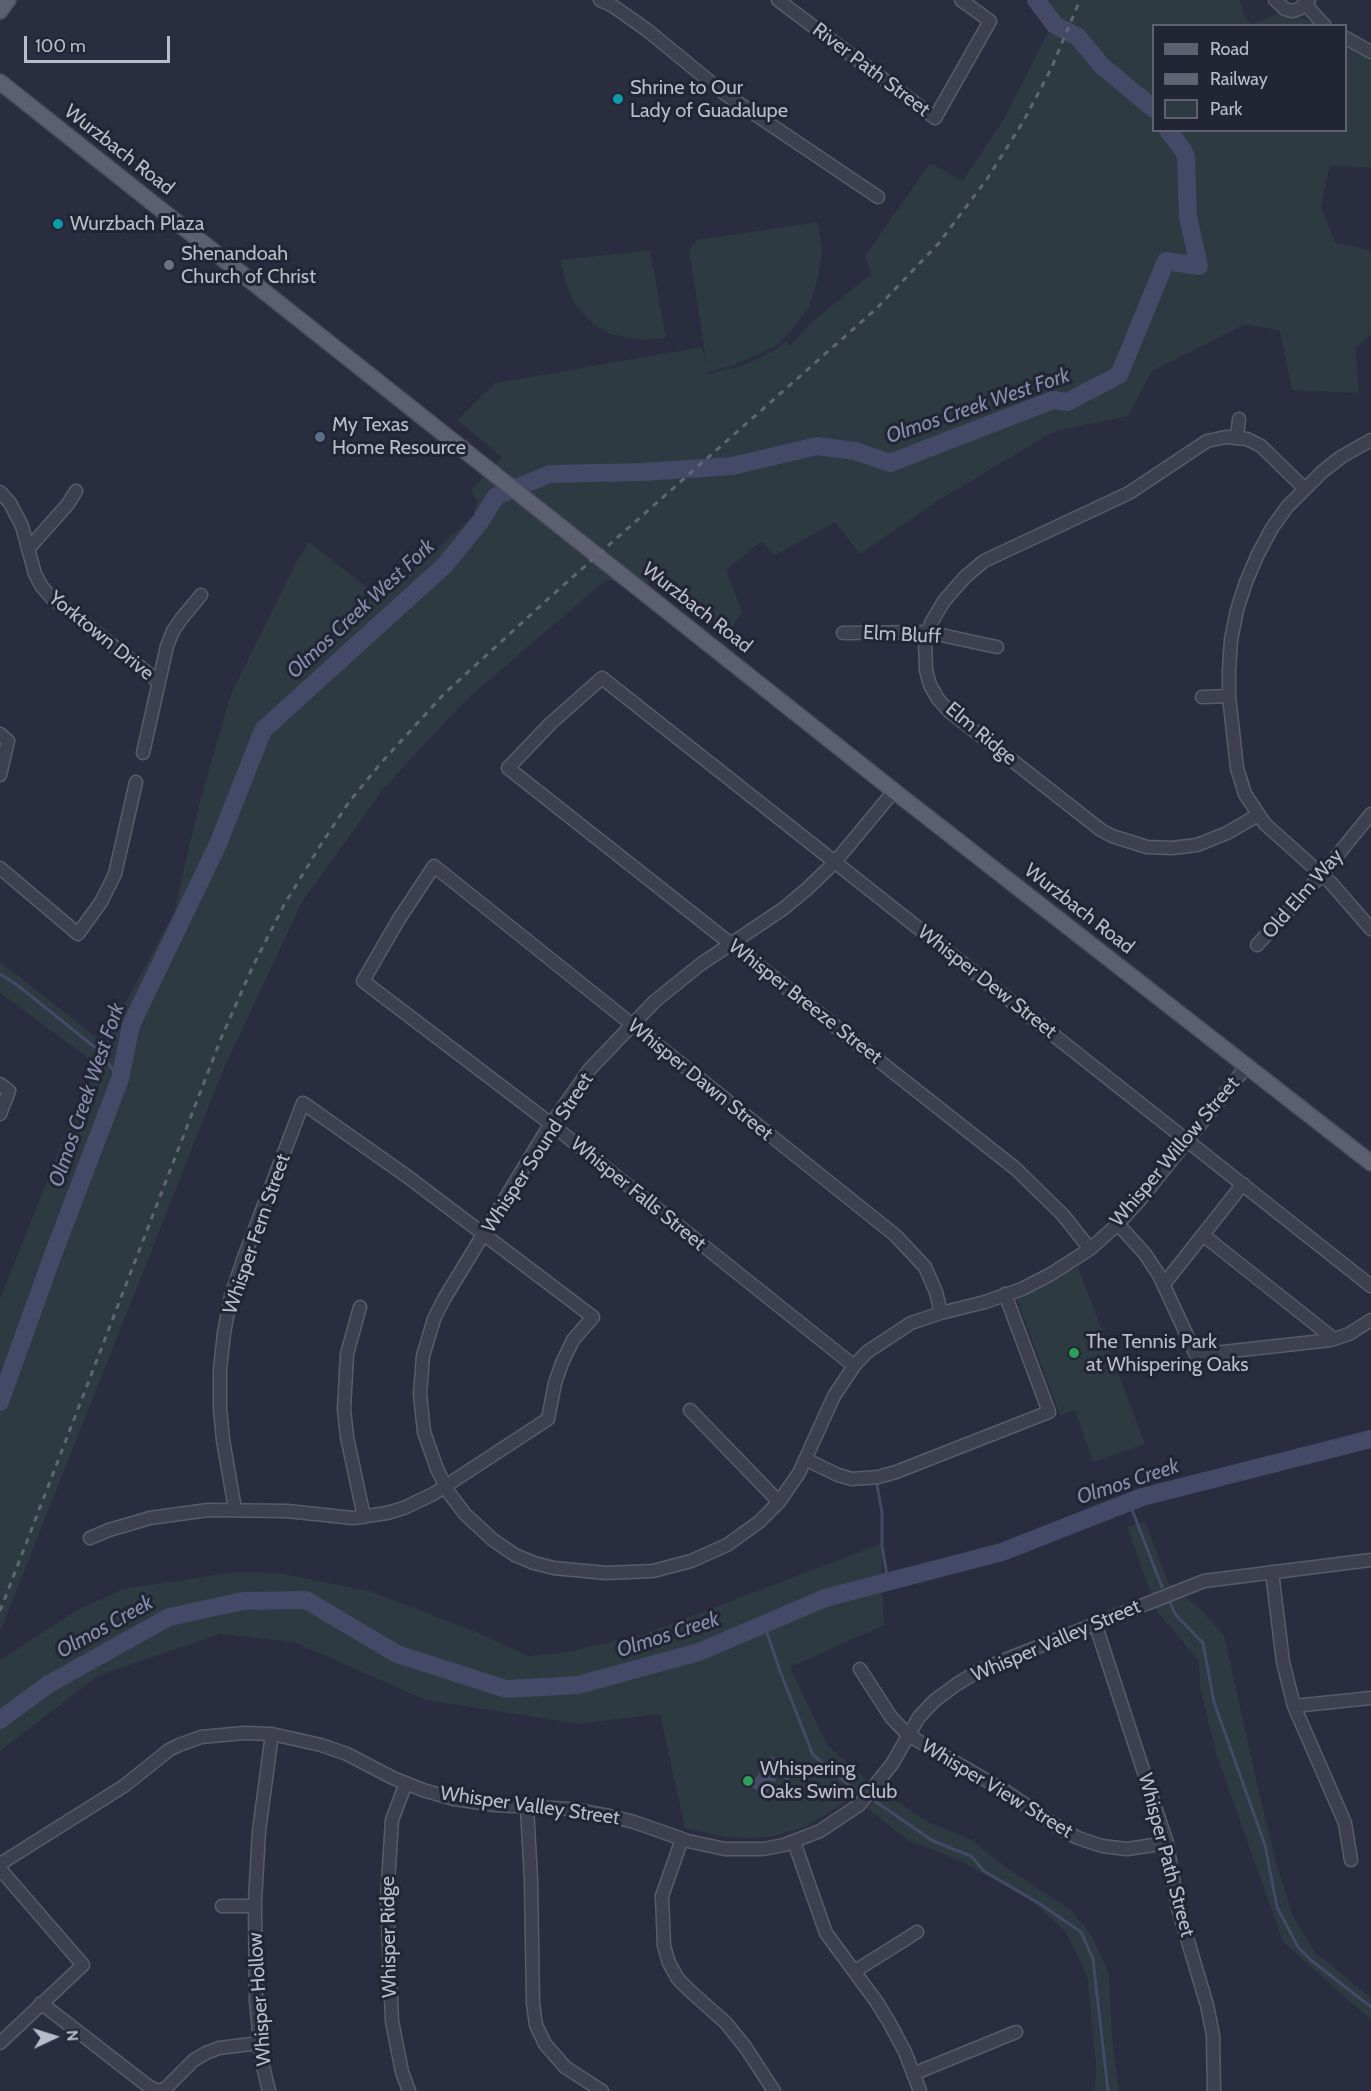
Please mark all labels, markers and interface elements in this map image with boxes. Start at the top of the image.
street label: River Path Street [808,18,934,122]
scale bar [27,24,172,62]
legend [1152,24,1347,132]
text: 100 m [35,35,86,57]
text: Road [1210,38,1249,60]
text: Railway [1210,68,1268,90]
place label: Shrine to Our Lady of Guadalupe [630,76,788,123]
marker: Shrine to Our Lady of Guadalupe [611,92,625,106]
text: Park [1210,98,1242,120]
street label: Wurzbach Road [59,100,179,200]
place label: Wurzbach Plaza [70,212,204,236]
marker: Wurzbach Plaza [51,217,65,231]
place label: Shenandoah Church of Christ [181,242,316,289]
marker: Shenandoah Church of Christ [162,258,176,272]
water label: Olmos Creek West Fork [883,363,1073,449]
place label: My Texas Home Resource [332,413,466,460]
marker: My Texas Home Resource [313,430,327,444]
water label: Olmos Creek West Fork [282,534,440,684]
street label: Wurzbach Road [637,558,757,658]
street label: Yorktown Drive [44,586,158,686]
street label: Elm Bluff [862,621,942,649]
street label: Elm Ridge [941,697,1021,771]
street label: Old Elm Way [1258,844,1348,944]
street label: Wurzbach Road [1019,859,1139,959]
street label: Whisper Dew Street [913,920,1061,1044]
street label: Whisper Breeze Street [723,935,887,1069]
water label: Olmos Creek West Fork [44,1000,130,1190]
street label: Whisper Dawn Street [623,1014,777,1146]
street label: Whisper Sound Street [477,1069,599,1237]
street label: Whisper Willow Street [1105,1072,1245,1232]
street label: Whisper Falls Street [566,1132,710,1256]
street label: Whisper Fern Street [218,1151,296,1317]
place label: The Tennis Park at Whispering Oaks [1086,1330,1249,1377]
marker: The Tennis Park at Whispering Oaks [1067,1346,1081,1360]
water label: Olmos Creek [1074,1454,1182,1510]
water label: Olmos Creek [52,1590,158,1664]
street label: Whisper Valley Street [968,1595,1144,1687]
water label: Olmos Creek [614,1607,722,1663]
street label: Whisper View Street [917,1734,1077,1844]
place label: Whispering Oaks Swim Club [760,1757,897,1804]
street label: Whisper Path Street [1133,1771,1199,1939]
marker: Whispering Oaks Swim Club [741,1774,755,1788]
street label: Whisper Valley Street [439,1782,621,1830]
street label: Whisper Ridge [376,1876,402,1998]
street label: Whisper Hollow [243,1931,277,2067]
north arrow [24,2007,84,2067]
text: N [63,2029,82,2042]

